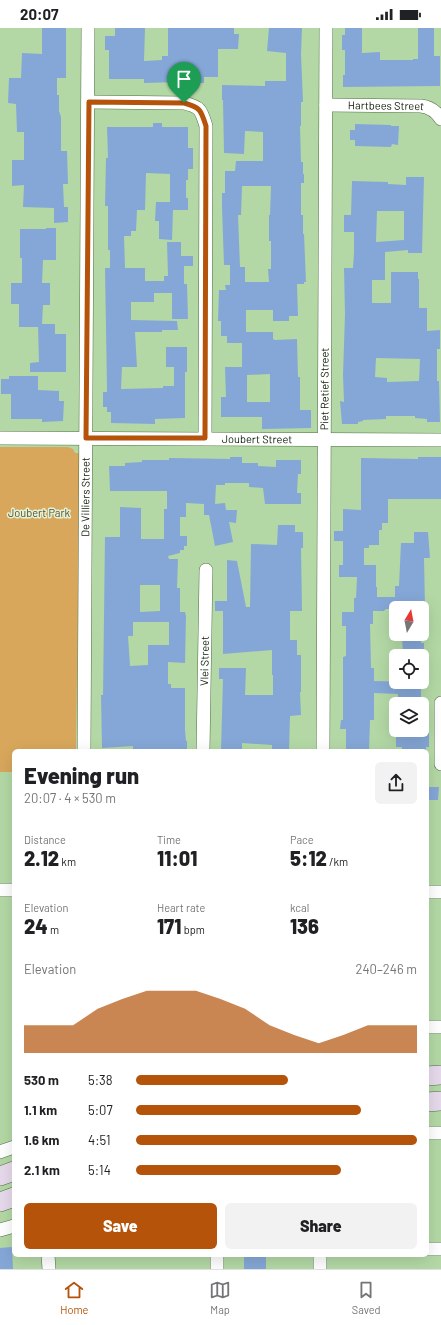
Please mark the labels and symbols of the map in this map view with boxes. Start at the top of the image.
pin [167,62,201,103]
street label: Hartbees Street [348,98,425,112]
street label: Piet Retief Street [317,348,331,430]
street label: Joubert Street [222,432,292,445]
street label: De Villiers Street [78,457,92,537]
park label: Joubert Park [8,506,70,519]
north arrow [389,601,429,641]
street label: Vlei Street [197,636,211,686]

